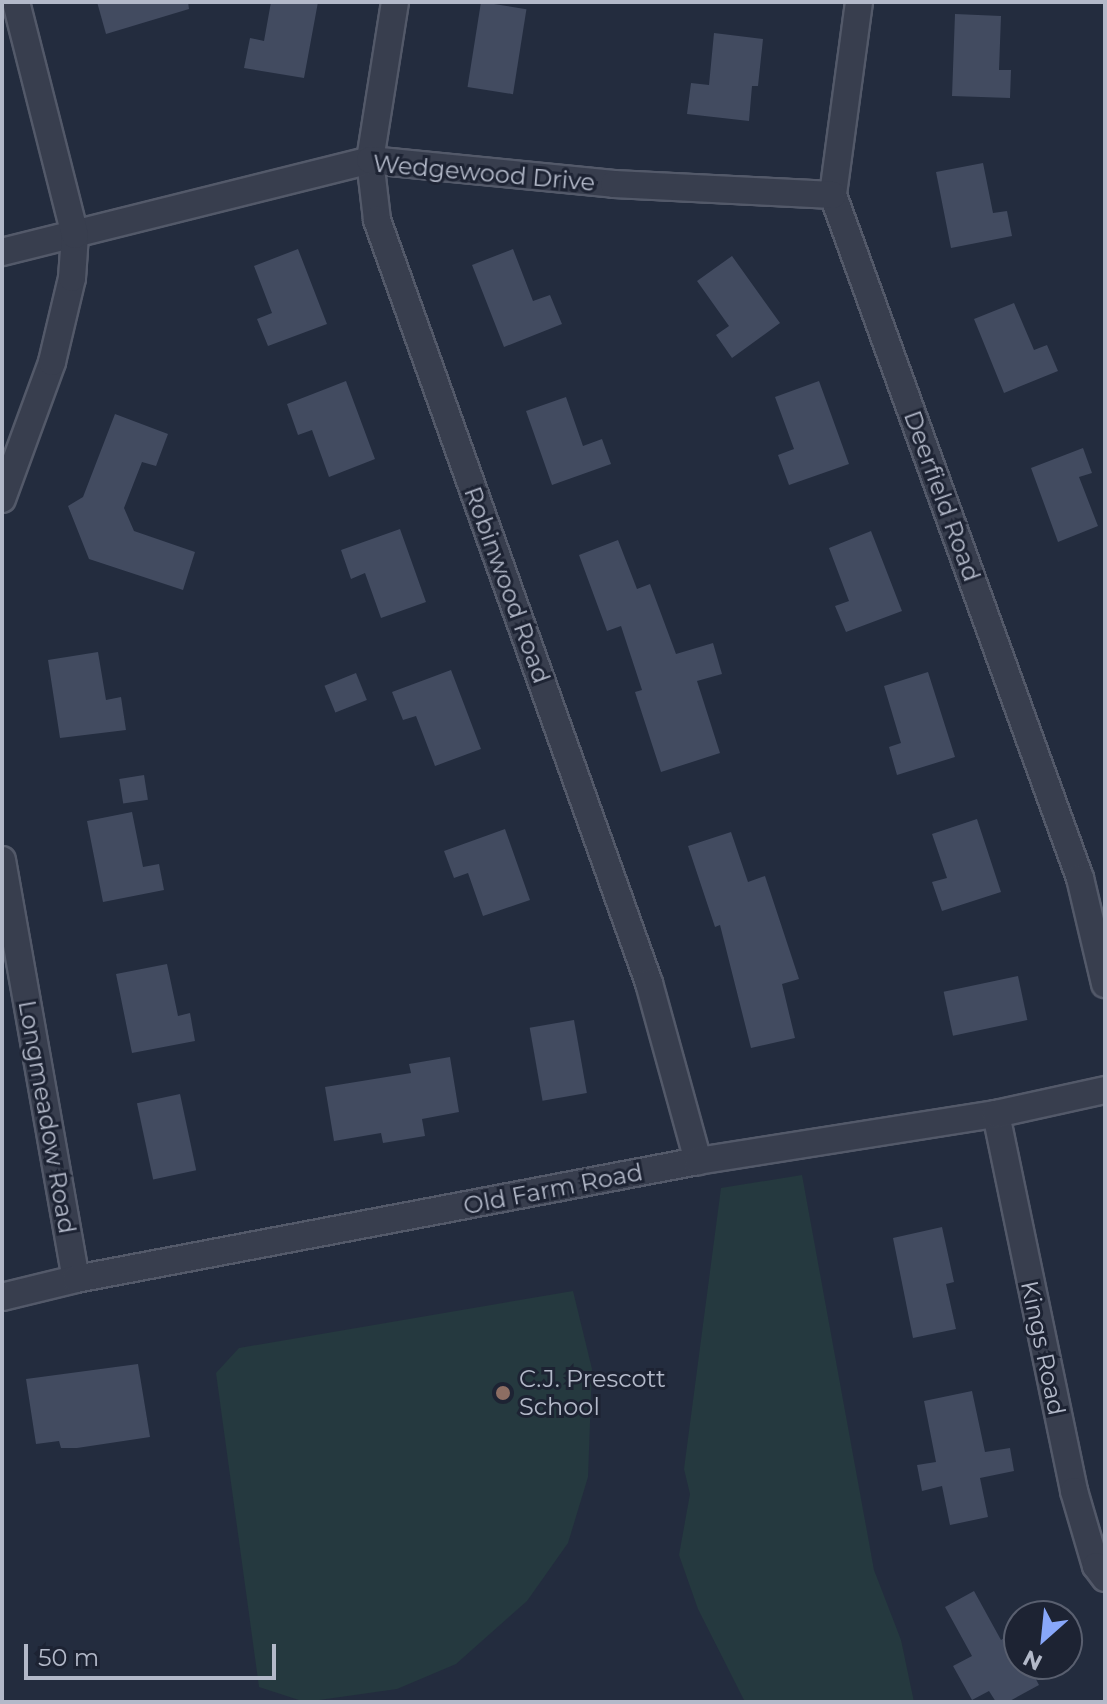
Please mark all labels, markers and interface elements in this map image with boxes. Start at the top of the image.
street label: Wedgewood Drive [372,149,596,197]
street label: Deerfield Road [898,407,986,585]
street label: Robinwood Road [458,483,556,687]
street label: Longmeadow Road [12,998,82,1236]
street label: Old Farm Road [461,1158,645,1220]
street label: Kings Road [1015,1278,1071,1418]
place label: C.J. Prescott School [519,1365,666,1421]
marker: C.J. Prescott School [494,1384,512,1402]
north arrow [1003,1600,1083,1680]
scale bar [28,1628,280,1678]
text: 50 m [38,1643,99,1672]
text: N [1019,1644,1047,1676]

